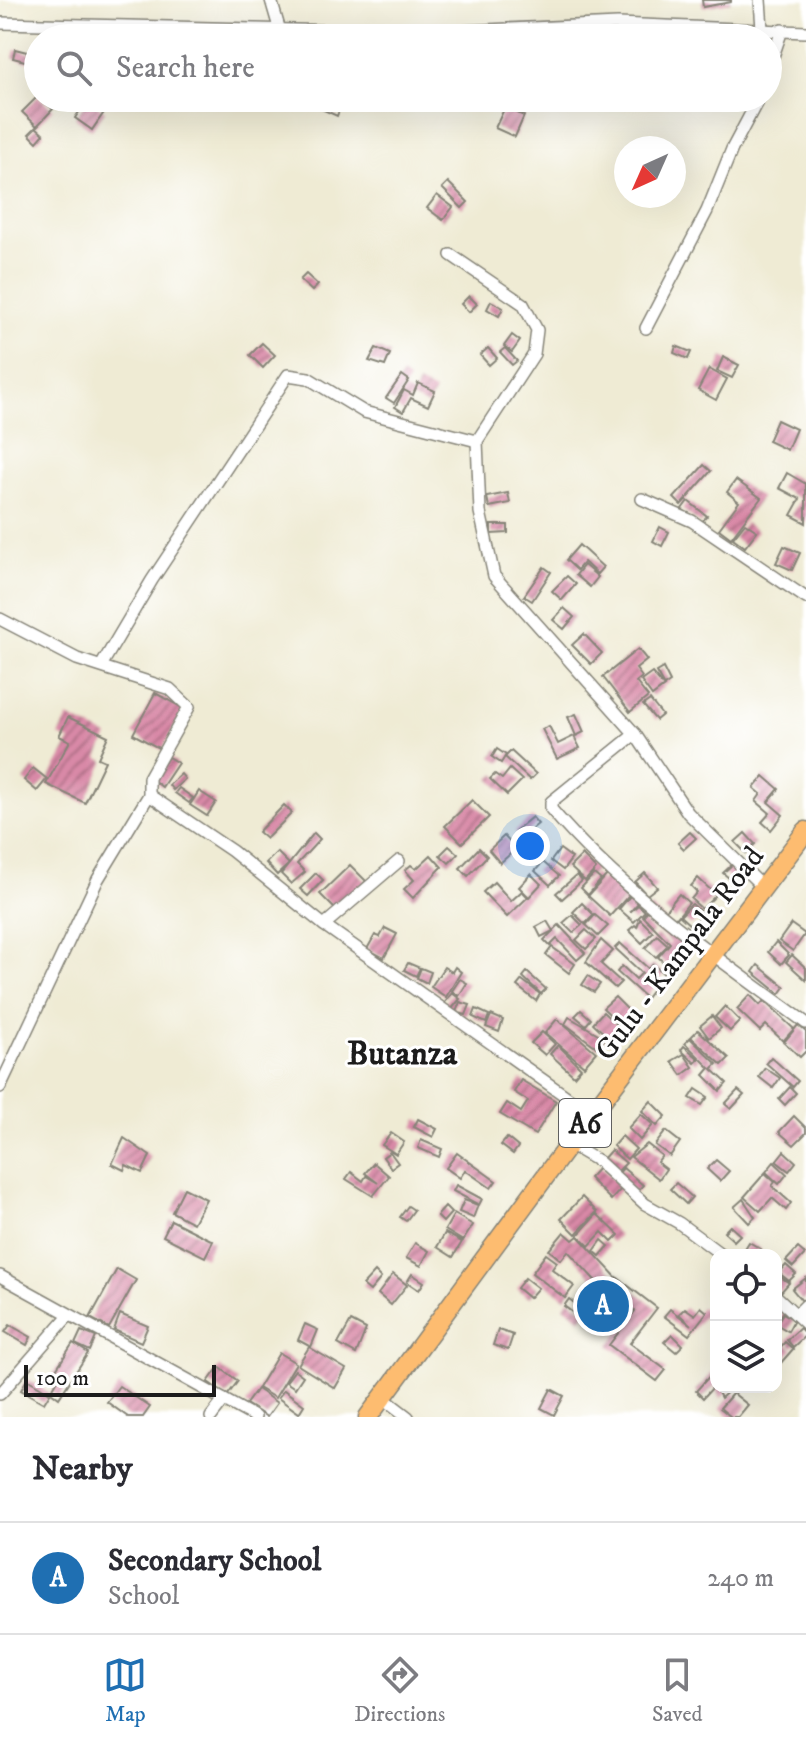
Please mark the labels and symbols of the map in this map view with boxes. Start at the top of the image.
north arrow [614,136,686,208]
your location [510,826,550,866]
street label: Gulu - Kampala Road [588,840,773,1068]
district label: Butanza [347,1033,458,1075]
road number: A6 [559,1099,611,1147]
pin: A [577,1276,629,1336]
scale bar [24,1361,216,1397]

